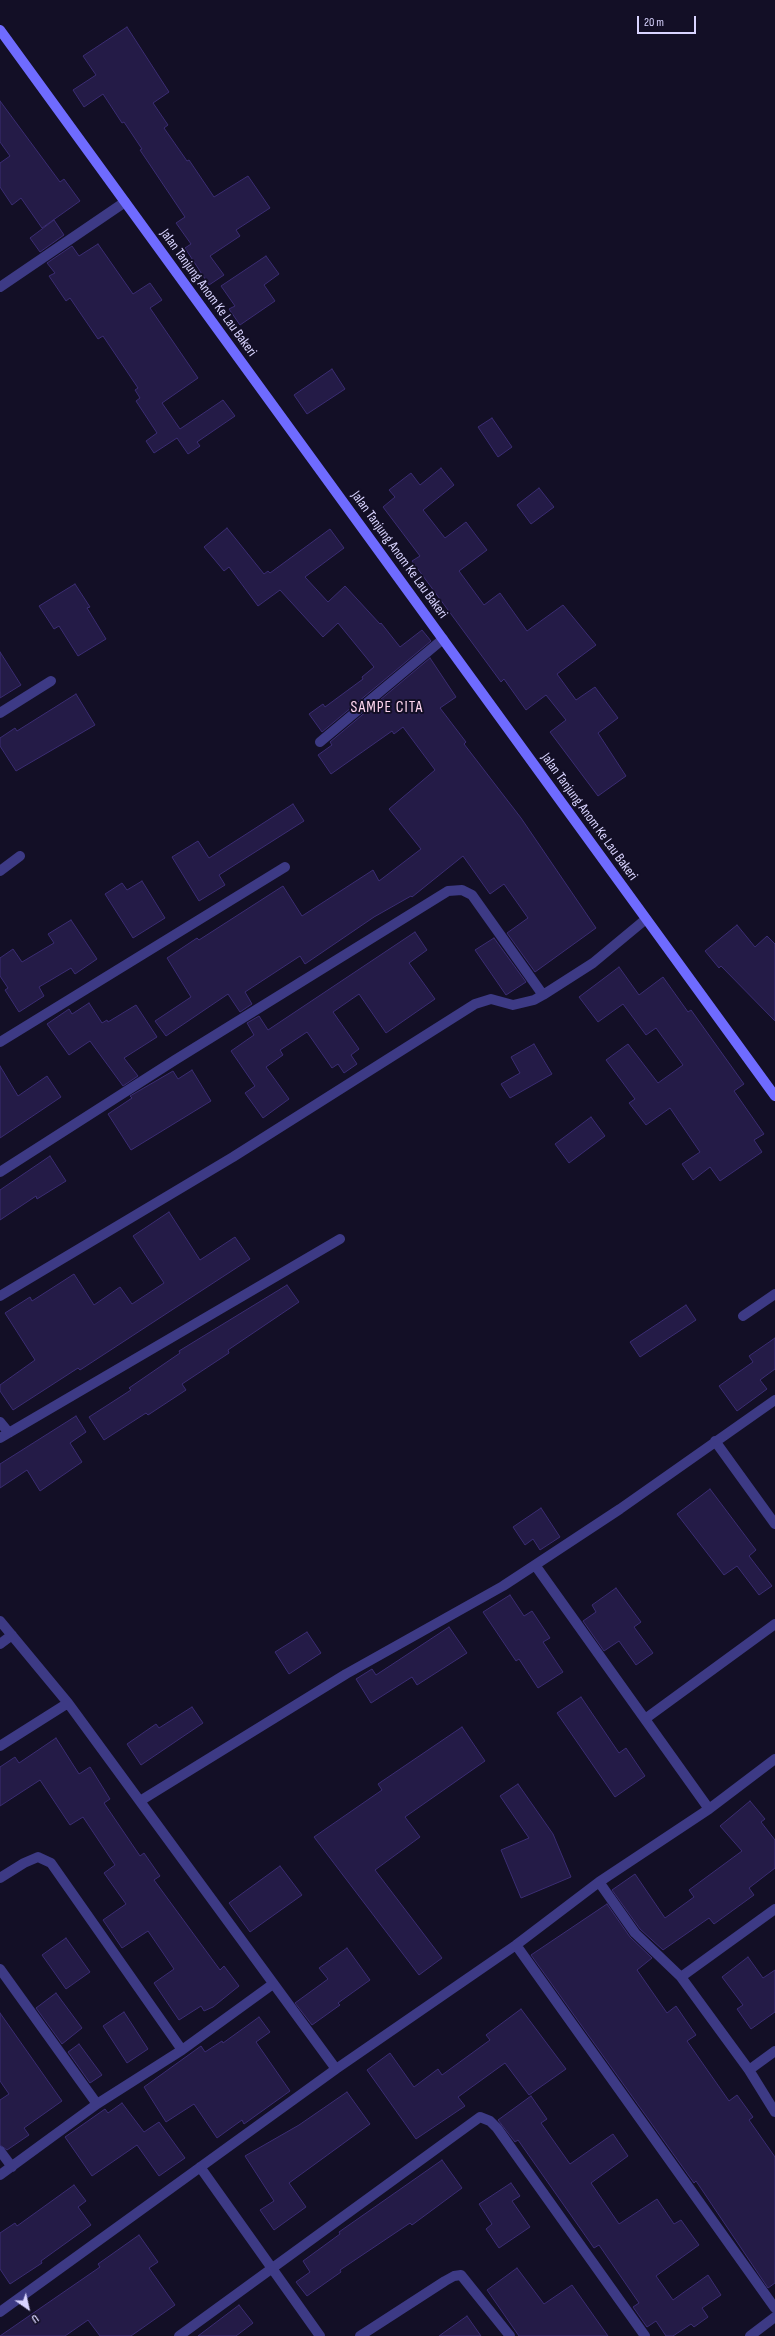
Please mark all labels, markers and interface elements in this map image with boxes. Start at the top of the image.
scale bar [639,8,698,34]
text: 20 m [644,15,664,30]
street label: Jalan Tanjung Anom Ke Lau Bakeri [156,226,260,360]
street label: Jalan Tanjung Anom Ke Lau Bakeri [347,488,451,622]
district label: SAMPE CITA [351,698,423,718]
street label: Jalan Tanjung Anom Ke Lau Bakeri [537,750,641,884]
north arrow [8,2288,48,2328]
text: U [29,2311,41,2325]

